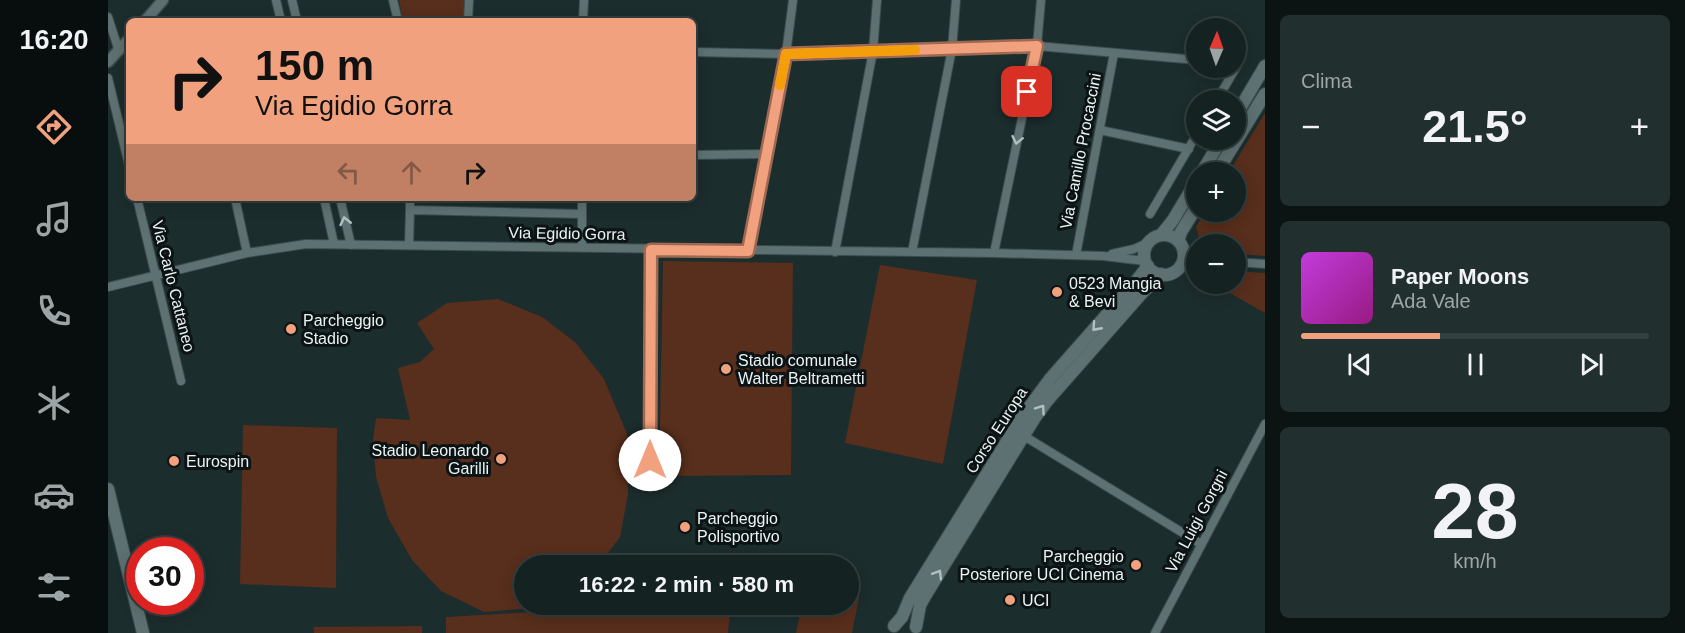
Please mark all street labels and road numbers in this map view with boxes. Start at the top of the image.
street label: Via Camillo Procaccini [1057,71,1104,231]
street label: Via Carlo Cattaneo [149,219,198,354]
street label: Via Egidio Gorra [508,224,626,243]
street label: Corso Europa [962,384,1030,476]
street label: Via Luigi Gorgni [1162,467,1231,575]

